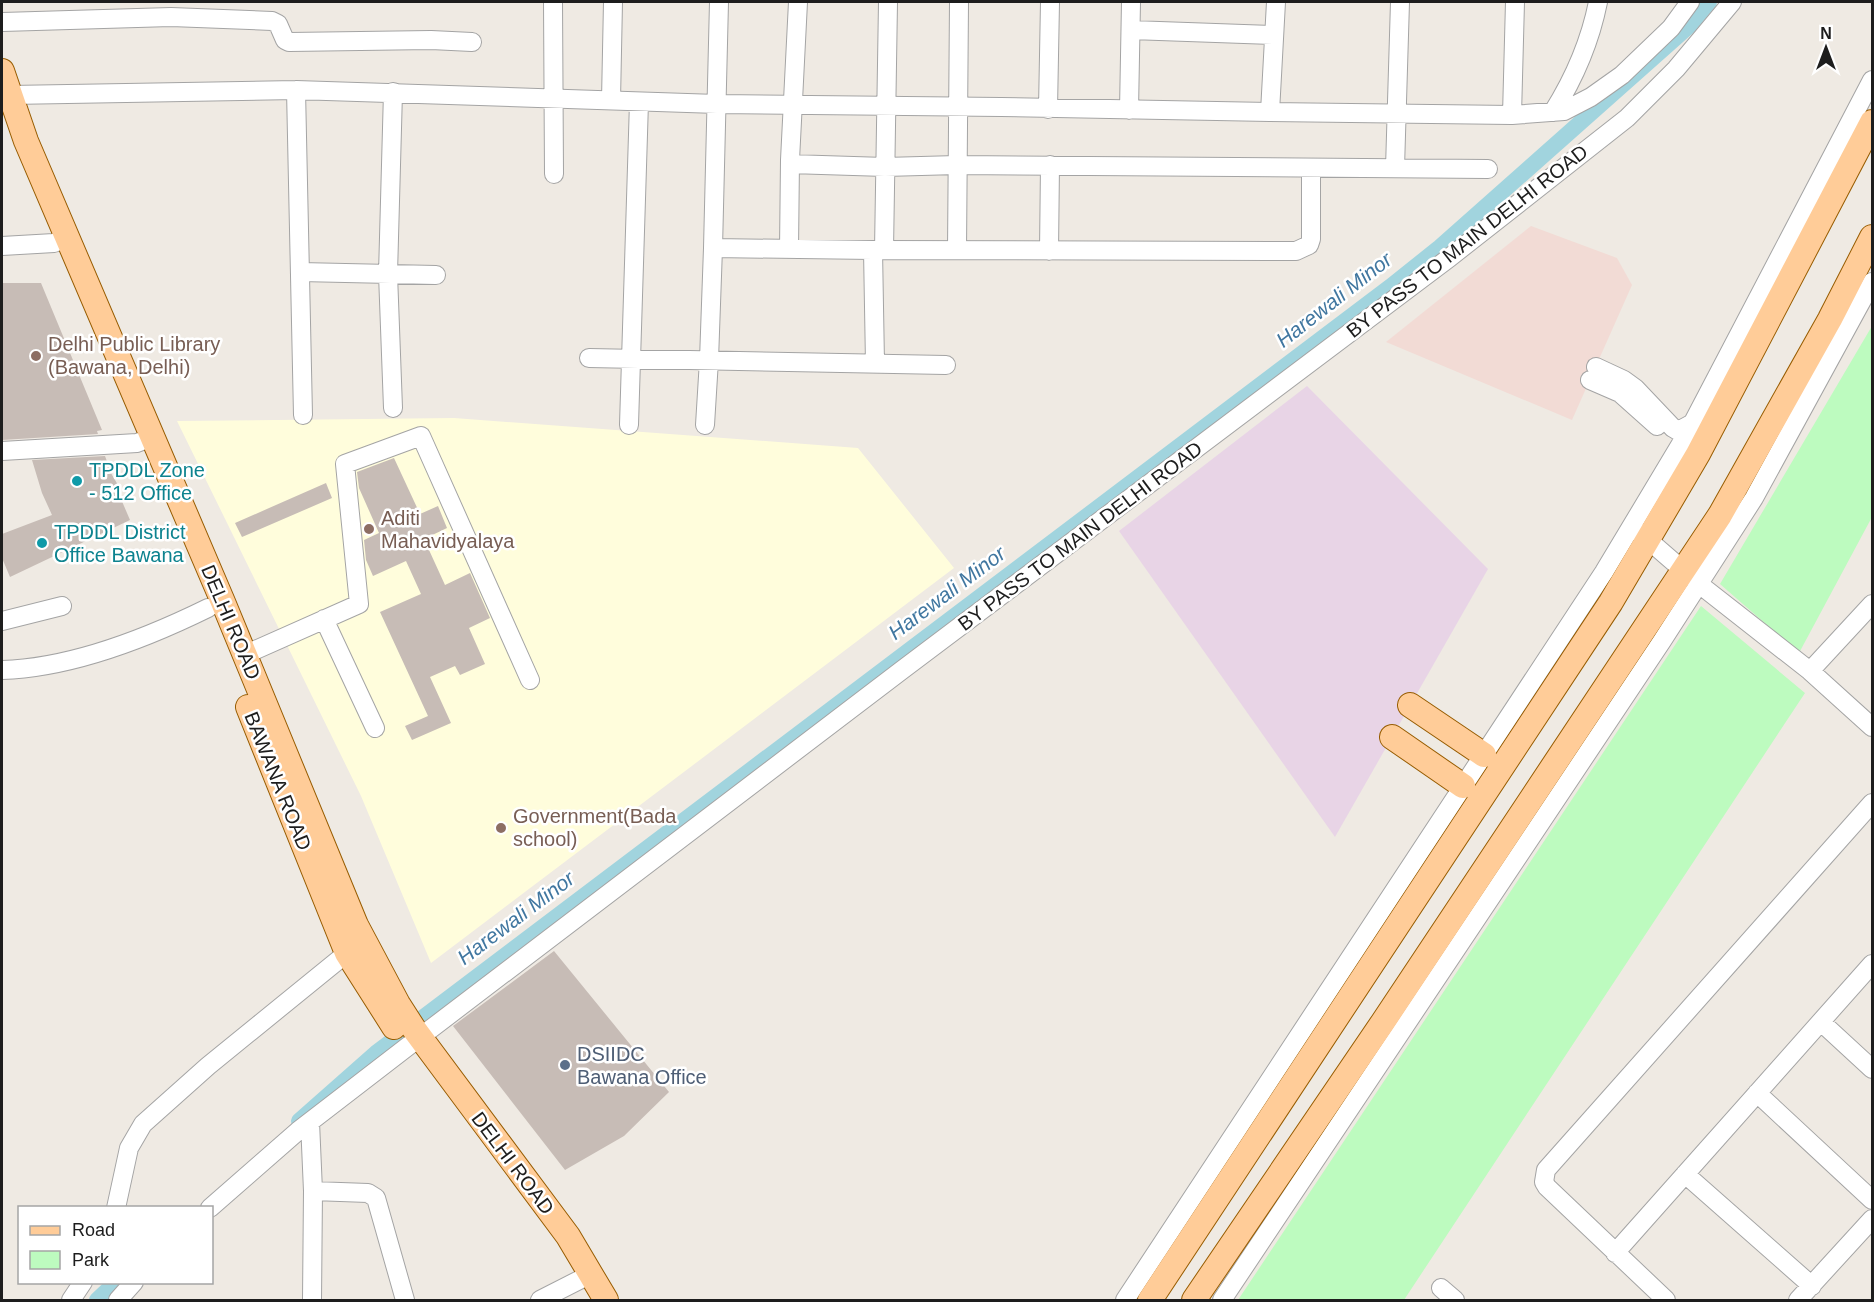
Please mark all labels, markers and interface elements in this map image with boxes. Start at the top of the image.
north arrow [1796,18,1856,78]
text: N [1820,25,1832,42]
street label: BY PASS TO MAIN DELHI ROAD [1342,140,1592,342]
water label: Harewali Minor [1271,247,1397,352]
place label: Delhi Public Library (Bawana, Delhi) [48,333,220,378]
marker: Delhi Public Library (Bawana, Delhi) [29,349,43,363]
street label: BY PASS TO MAIN DELHI ROAD [954,437,1206,635]
place label: TPDDL Zone - 512 Office [89,459,205,504]
marker: TPDDL Zone - 512 Office [70,474,84,488]
place label: Aditi Mahavidyalaya [381,507,515,552]
place label: TPDDL District Office Bawana [54,521,186,566]
marker: Aditi Mahavidyalaya [362,522,376,536]
marker: TPDDL District Office Bawana [35,536,49,550]
water label: Harewali Minor [884,541,1010,644]
street label: DELHI ROAD [197,561,265,683]
street label: BAWANA ROAD [240,709,316,853]
place label: Government(Bada school) [513,805,677,850]
marker: Government(Bada school) [494,821,508,835]
water label: Harewali Minor [453,866,579,969]
place label: DSIIDC Bawana Office [577,1043,707,1088]
marker: DSIIDC Bawana Office [558,1058,572,1072]
street label: DELHI ROAD [467,1108,559,1218]
legend [18,1206,213,1284]
text: Road [72,1220,115,1240]
text: Park [72,1250,110,1270]

